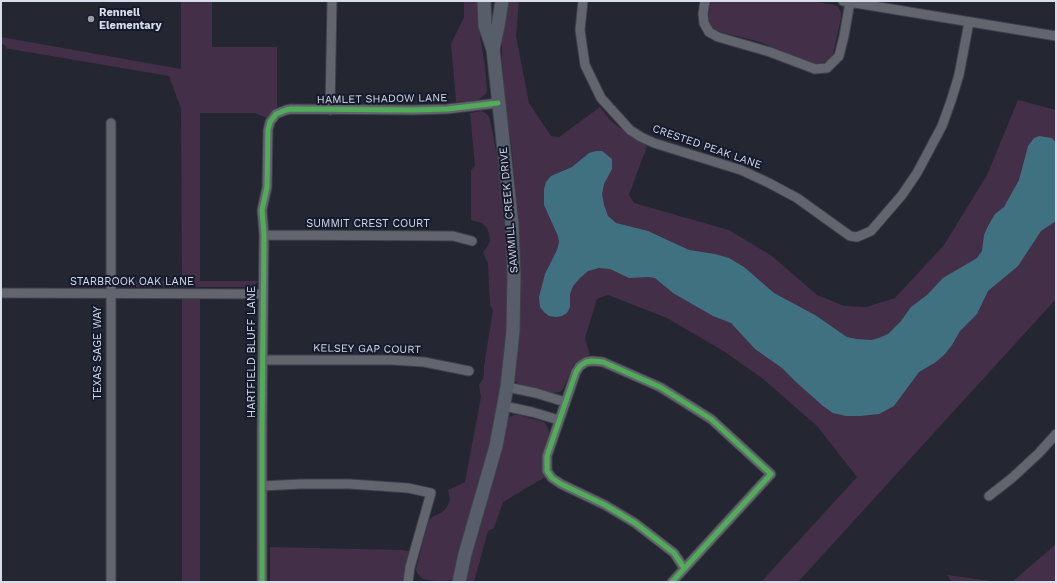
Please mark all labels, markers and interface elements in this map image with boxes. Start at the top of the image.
place label: Rennell Elementary [99,6,162,32]
marker: Rennell Elementary [86,14,96,24]
street label: HAMLET SHADOW LANE [317,91,447,107]
street label: CRESTED PEAK LANE [651,122,763,172]
street label: SAWMILL CREEK DRIVE [497,146,521,274]
street label: SUMMIT CREST COURT [306,217,430,231]
street label: STARBROOK OAK LANE [70,275,194,289]
street label: HARTFIELD BLUFF LANE [245,286,259,418]
street label: TEXAS SAGE WAY [91,306,105,400]
street label: KELSEY GAP COURT [313,341,421,357]

